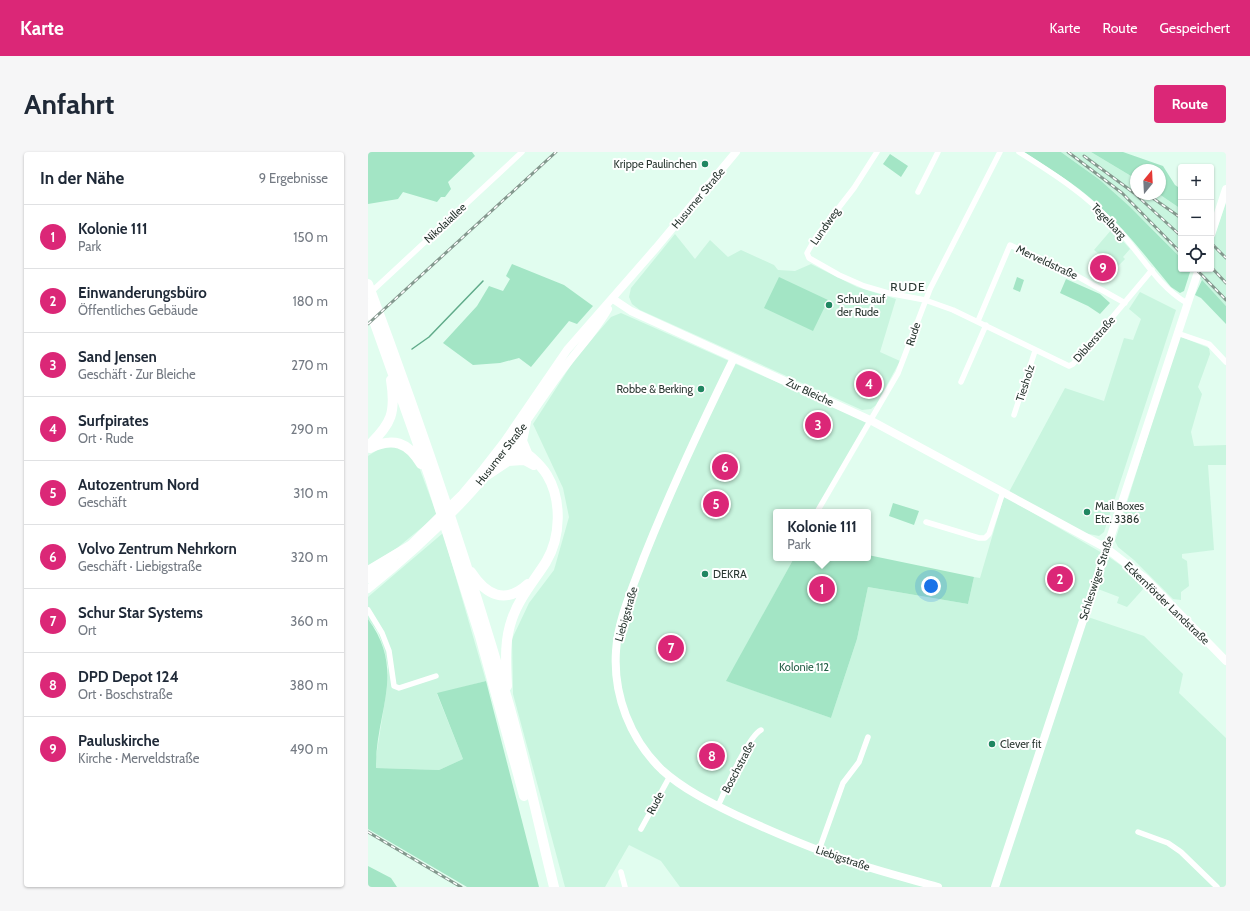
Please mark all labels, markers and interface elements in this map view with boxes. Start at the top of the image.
text: Karte [20,17,64,40]
text: Karte [1050,19,1080,37]
text: Route [1102,19,1138,37]
text: Gespeichert [1160,19,1230,37]
button: Route [1154,85,1226,123]
text: Anfahrt [24,87,114,121]
place label: Krippe Paulinchen [614,157,697,171]
marker: Krippe Paulinchen [700,159,710,169]
street label: Husumer Straße [668,164,728,231]
north arrow [1130,164,1166,200]
map controls [1178,164,1214,272]
button: + [1178,164,1214,200]
text: In der Nähe [40,168,124,188]
text: 9 Ergebnisse [259,170,328,186]
street label: Nikolaiallee [421,200,469,246]
street label: Tegelbarg [1088,200,1130,242]
button: − [1178,200,1214,236]
street label: Lundweg [807,204,843,247]
text: Kolonie 111 [78,220,147,238]
text: 1 [51,229,55,245]
text: 150 m [293,229,328,245]
button: locate [1178,236,1214,272]
text: Park [78,238,101,254]
street label: Merveldstraße [1014,242,1080,283]
pin: 9 [1090,253,1116,283]
district label: RUDE [890,279,926,294]
text: Einwanderungsbüro [78,284,207,302]
place label: Schule auf der Rude [837,292,886,319]
text: 2 [50,293,56,309]
text: 180 m [292,293,328,309]
marker: Schule auf der Rude [824,300,834,310]
text: Öffentliches Gebäude [78,302,198,318]
street label: Diblerstraße [1070,313,1118,365]
street label: Rude [902,320,924,348]
text: Sand Jensen [78,348,157,366]
text: 3 [49,357,57,373]
text: 270 m [291,357,328,373]
street label: Tiesholz [1012,363,1038,403]
text: Geschäft · Zur Bleiche [78,366,196,382]
pin: 4 [856,369,882,399]
street label: Zur Bleiche [784,375,836,409]
place label: Robbe & Berking [616,382,694,396]
marker: Robbe & Berking [696,384,706,394]
pin: 3 [805,410,831,440]
text: Surfpirates [78,412,149,430]
street label: Husumer Straße [472,420,530,488]
text: 4 [49,421,57,437]
text: 290 m [290,421,328,437]
text: Ort · Rude [78,430,134,446]
pin: 6 [712,452,738,482]
text: Autozentrum Nord [78,476,199,494]
text: 5 [50,485,56,501]
text: 310 m [293,485,328,501]
pin: 5 [703,489,729,519]
text: Geschäft [78,494,127,510]
place label: Mail Boxes Etc. 3386 [1095,499,1145,526]
marker: Mail Boxes Etc. 3386 [1082,507,1092,517]
popup [773,509,871,561]
text: Kolonie 111 [787,518,857,536]
street label: Schleswiger Straße [1076,534,1116,622]
text: Park [787,536,811,552]
text: Volvo Zentrum Nehrkorn [78,540,237,558]
text: 6 [49,549,57,565]
text: 320 m [291,549,328,565]
text: Geschäft · Liebigstraße [78,558,202,574]
street label: Eckernförder Landstraße [1121,559,1213,648]
pin: 2 [1047,564,1073,594]
place label: DEKRA [713,567,747,581]
marker: DEKRA [700,569,710,579]
pin: 1 [809,574,835,604]
your location [921,576,941,596]
street label: Liebigstraße [612,585,641,643]
text: Schur Star Systems [78,604,203,622]
text: 7 [50,613,56,629]
text: 360 m [290,613,328,629]
text: Ort [78,622,96,638]
pin: 7 [658,633,684,663]
park label: Kolonie 112 [779,660,829,674]
text: DPD Depot 124 [78,668,179,686]
text: 8 [49,677,57,693]
text: 380 m [290,677,328,693]
text: Ort · Boschstraße [78,686,173,702]
text: Pauluskirche [78,732,159,750]
place label: Clever fit [1000,737,1042,751]
street label: Boschstraße [718,738,758,795]
marker: Clever fit [987,739,997,749]
text: 9 [49,741,57,757]
text: 490 m [290,741,328,757]
pin: 8 [699,741,725,771]
text: Kirche · Merveldstraße [78,750,199,766]
street label: Rude [643,789,667,817]
street label: Liebigstraße [814,842,872,874]

